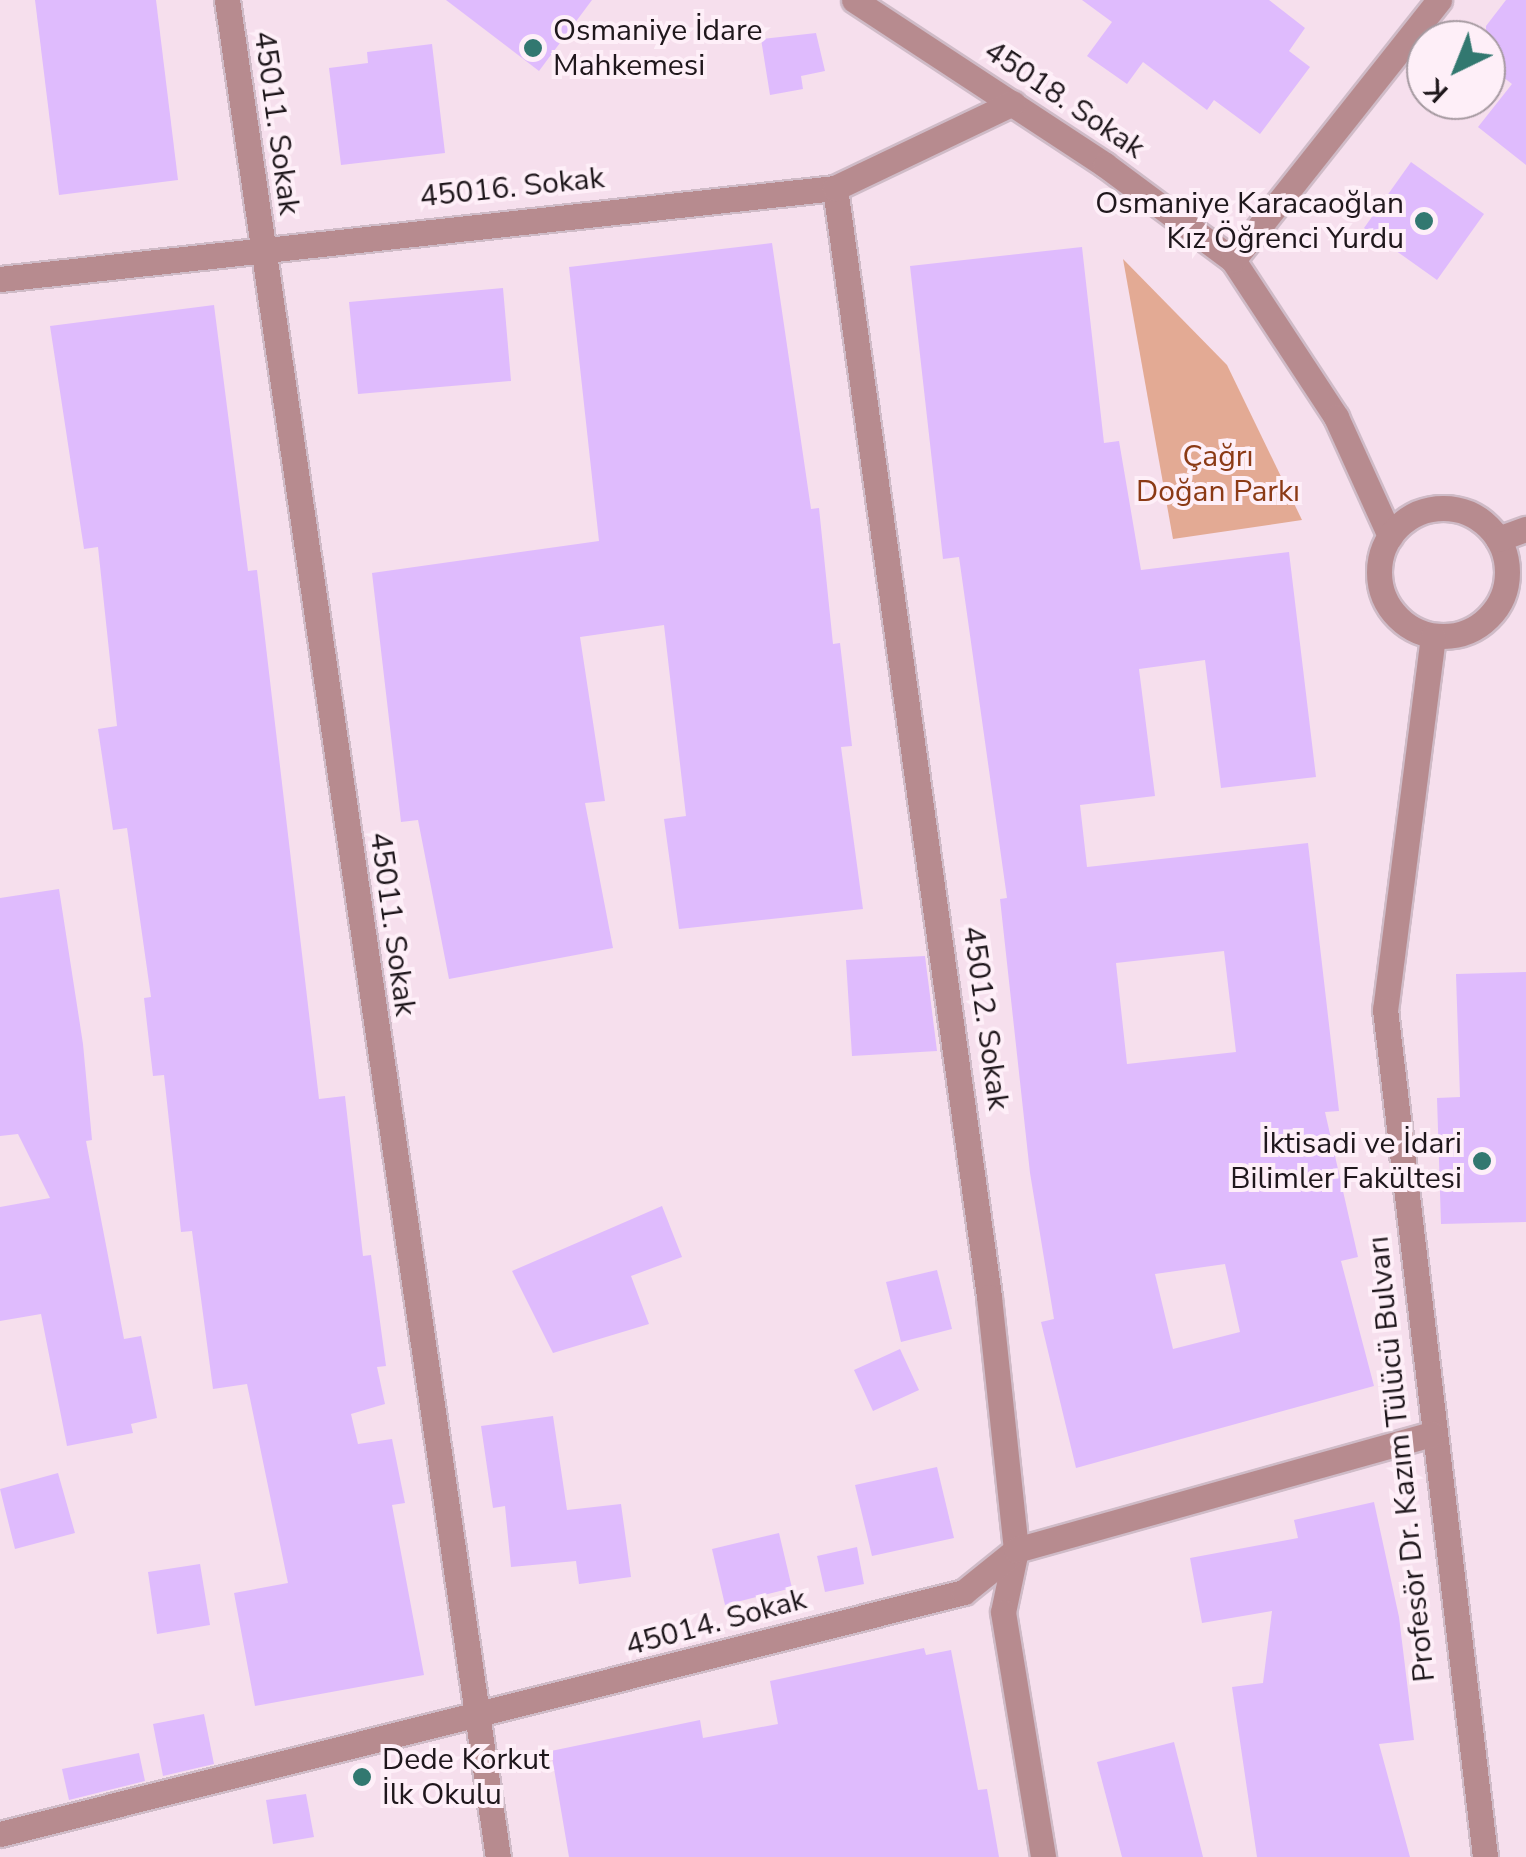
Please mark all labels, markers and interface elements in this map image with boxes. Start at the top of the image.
place label: Osmaniye İdare Mahkemesi [553,13,762,84]
north arrow [1406,20,1506,120]
street label: 45011. Sokak [245,29,307,217]
street label: 45018. Sokak [977,33,1151,167]
marker: Osmaniye İdare Mahkemesi [522,37,544,59]
text: K [1417,70,1457,111]
street label: 45016. Sokak [418,160,606,216]
place label: Osmaniye Karacaoğlan Kız Öğrenci Yurdu [1095,186,1404,256]
marker: Osmaniye Karacaoğlan Kız Öğrenci Yurdu [1413,210,1435,232]
park label: Çağrı Doğan Parkı [1136,439,1300,510]
street label: 45011. Sokak [361,830,423,1018]
street label: 45012. Sokak [954,924,1016,1112]
place label: İktisadi ve İdari Bilimler Fakültesi [1230,1126,1462,1196]
marker: İktisadi ve İdari Bilimler Fakültesi [1471,1150,1493,1172]
street label: Profesör Dr. Kazım Tülücü Bulvarı [1361,1234,1443,1684]
street label: 45014. Sokak [622,1582,810,1664]
place label: Dede Korkut İlk Okulu [382,1742,550,1812]
marker: Dede Korkut İlk Okulu [351,1766,373,1788]

